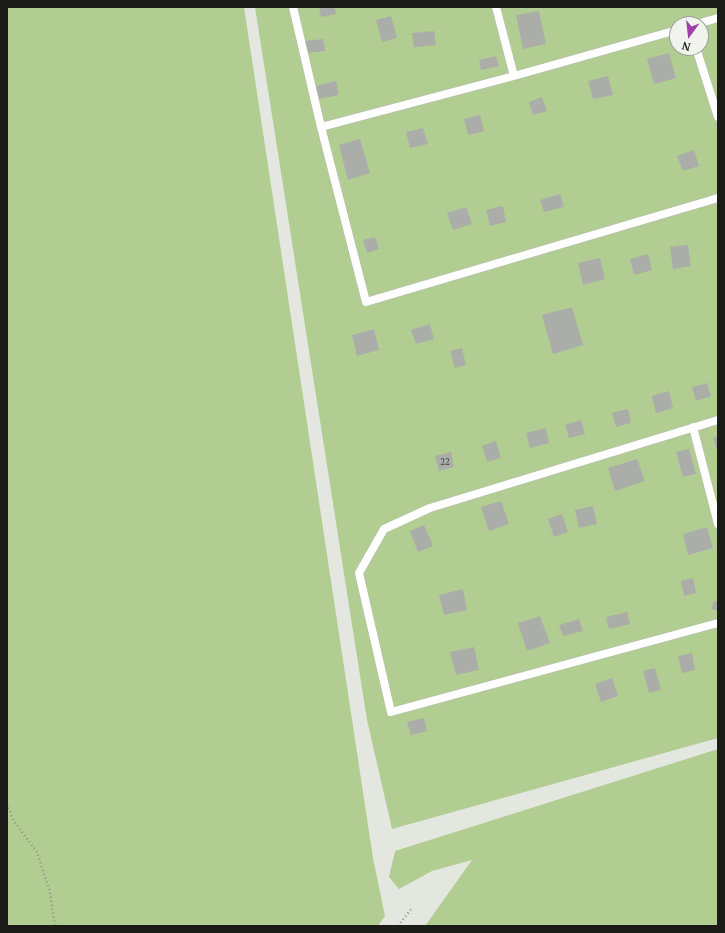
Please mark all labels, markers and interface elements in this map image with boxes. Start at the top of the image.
north arrow [669,16,709,56]
text: N [680,39,692,54]
house number: 22 [440,457,450,467]

